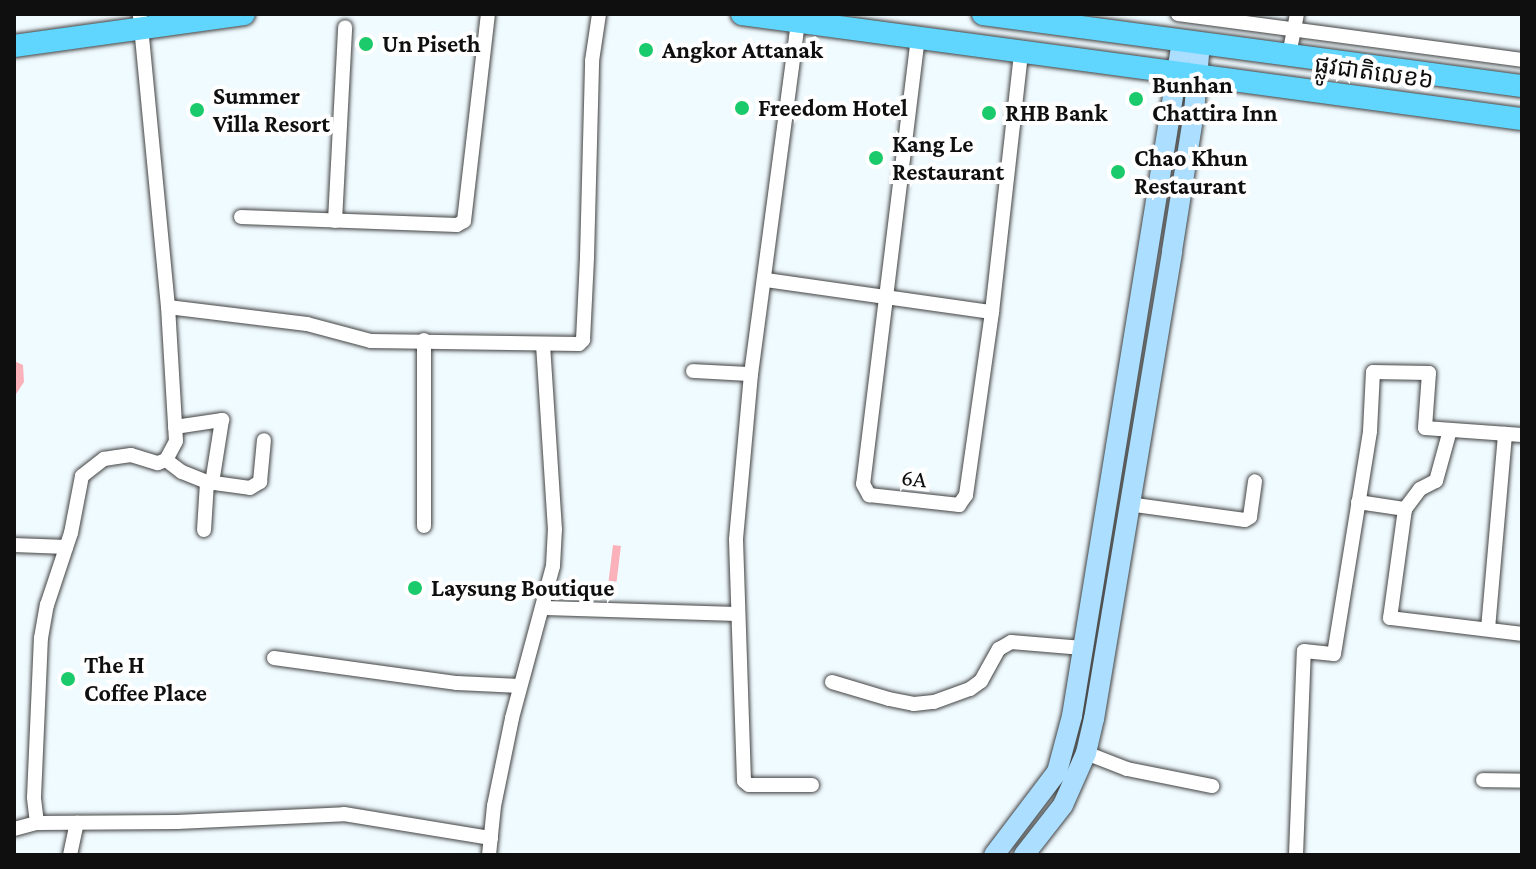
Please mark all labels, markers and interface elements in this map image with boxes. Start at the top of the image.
place label: Un Piseth [382,30,480,58]
marker: Un Piseth [357,35,375,53]
place label: Angkor Attanak [662,36,823,64]
marker: Angkor Attanak [637,41,655,59]
street label: ផ្លូវជាតិលេខ៦ [1313,49,1435,95]
place label: Bunhan Chattira Inn [1152,71,1277,127]
place label: Summer Villa Resort [213,82,330,138]
marker: Bunhan Chattira Inn [1127,90,1145,108]
place label: Freedom Hotel [758,94,908,122]
marker: Freedom Hotel [733,99,751,117]
place label: RHB Bank [1005,99,1107,127]
marker: Summer Villa Resort [188,101,206,119]
marker: RHB Bank [980,104,998,122]
place label: Kang Le Restaurant [892,130,1004,186]
place label: Chao Khun Restaurant [1134,144,1248,200]
marker: Kang Le Restaurant [867,149,885,167]
marker: Chao Khun Restaurant [1109,163,1127,181]
street label: 6A [900,462,928,494]
place label: Laysung Boutique [431,574,614,602]
marker: Laysung Boutique [406,579,424,597]
place label: The H Coffee Place [84,651,207,707]
marker: The H Coffee Place [59,670,77,688]

